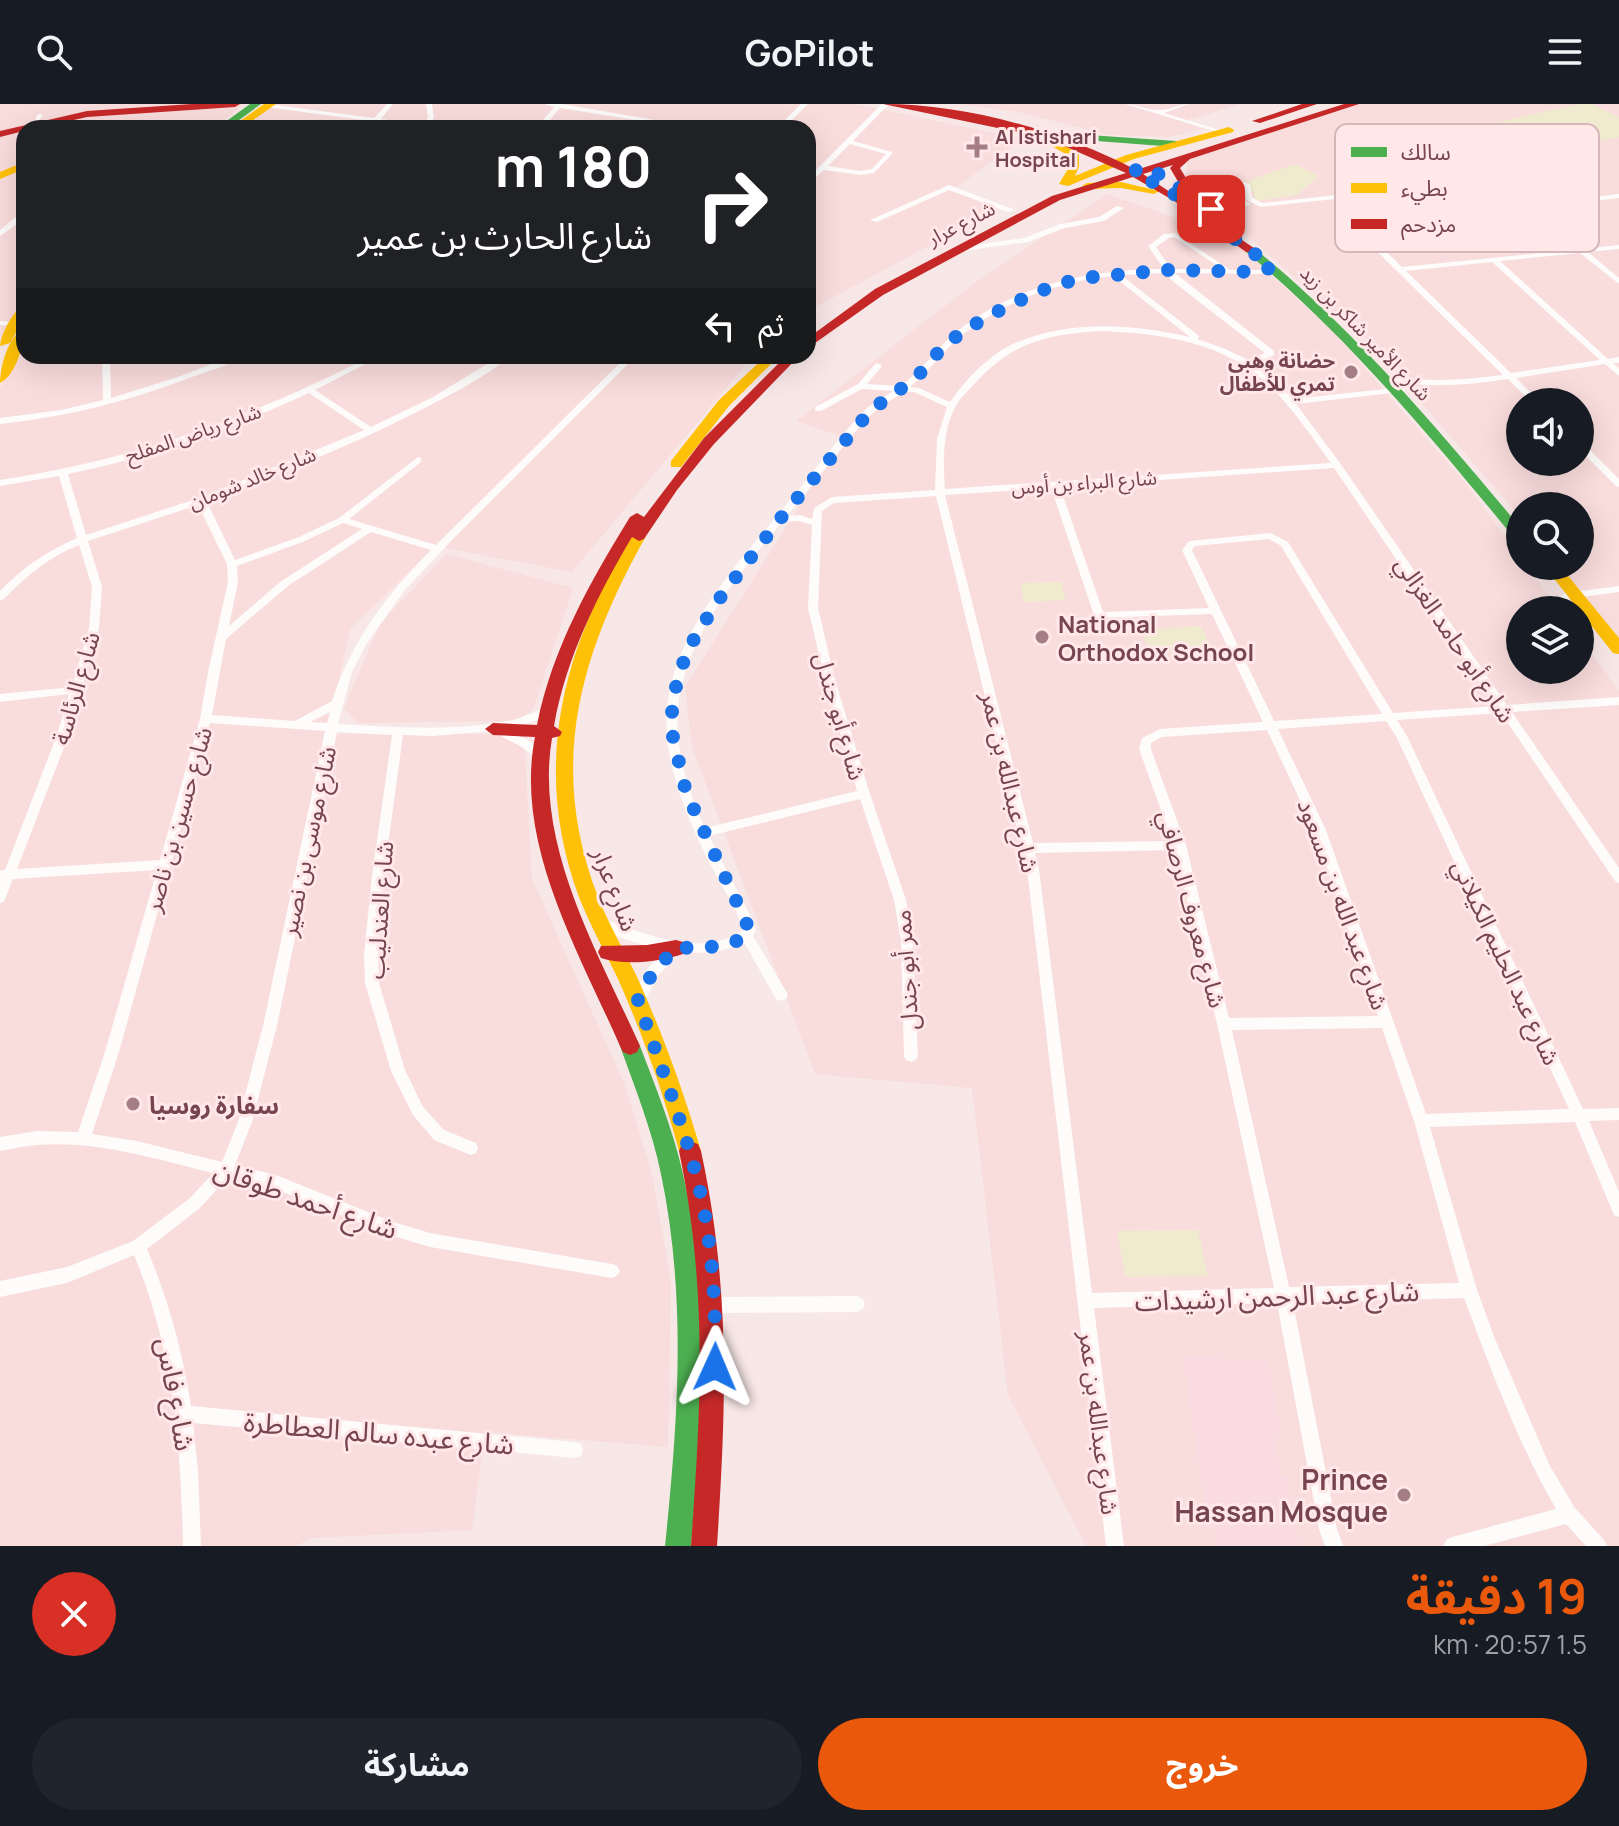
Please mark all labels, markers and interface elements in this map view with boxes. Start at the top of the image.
text: GoPilot [745,28,874,77]
icon: search [32,30,76,74]
icon: menu [1543,30,1587,74]
place label: Al Istishari Hospital [995,123,1097,173]
legend [1335,124,1599,252]
text: 180 m [495,127,652,204]
marker: Al Istishari Hospital [966,136,988,158]
text: سالك [1401,137,1451,167]
icon: right [680,152,784,256]
text: بطيء [1401,173,1448,205]
pin [1177,175,1245,243]
icon: arrive [1189,187,1233,231]
street label: شارع عرار [922,195,1000,254]
text: مزدحم [1401,209,1456,241]
text: شارع الحارث بن عمير [357,211,652,260]
street label: شارع الأمير شاكر بن زيد [1293,260,1438,408]
icon: left [698,304,742,348]
text: ثم [758,304,784,345]
place label: حضانة وهبي تمري للأطفال [1220,347,1335,400]
marker: حضانة وهبي تمري للأطفال [1342,363,1360,381]
map controls [1506,388,1594,684]
button: sound [1506,388,1594,476]
street label: شارع رياض المفلح [121,397,265,471]
street label: شارع خالد شومان [184,440,321,518]
street label: شارع البراء بن أوس [1010,463,1158,503]
button: search [1506,492,1594,580]
street label: شارع أبو حامد الغزالي [1385,549,1524,731]
button: layers [1506,596,1594,684]
place label: National Orthodox School [1058,607,1254,668]
street label: شارع الرئاسة [43,628,109,749]
marker: National Orthodox School [1033,628,1051,646]
street label: شارع أبو جندل [805,648,875,784]
street label: شارع عبدالله بن عمر [972,687,1048,876]
street label: شارع حسين بن ناصر [135,723,221,917]
street label: شارع موسى بن نصير [271,743,345,940]
street label: شارع عبد الله بن مسعود [1289,794,1397,1015]
street label: شارع معروف الرصافي [1147,807,1235,1012]
street label: شارع العندليب [358,840,402,980]
street label: شارع عرار [583,842,647,936]
street label: شارع عبد الحليم الكيلاني [1442,854,1569,1071]
street label: ممر أبو جندل [884,909,926,1031]
place label: سفارة روسيا [149,1088,279,1121]
marker: سفارة روسيا [124,1095,142,1113]
street label: شارع أحمد طوقان [208,1149,403,1250]
street label: شارع عبد الرحمن ارشيدات [1134,1271,1420,1322]
position arrow [673,1325,757,1409]
street label: شارع عبدالله بن عمر [1070,1328,1128,1517]
street label: شارع فاس [145,1334,206,1454]
street label: شارع عبده سالم العطاطرة [242,1401,516,1467]
place label: Prince Hassan Mosque [1174,1460,1388,1530]
marker: Prince Hassan Mosque [1395,1486,1413,1504]
text: 19 دقيقة [1406,1563,1587,1628]
button: close [32,1572,116,1656]
text: 1.5 km · 20:57 [1433,1626,1587,1662]
button: مشاركة [32,1718,802,1810]
button: خروج [818,1718,1587,1810]

